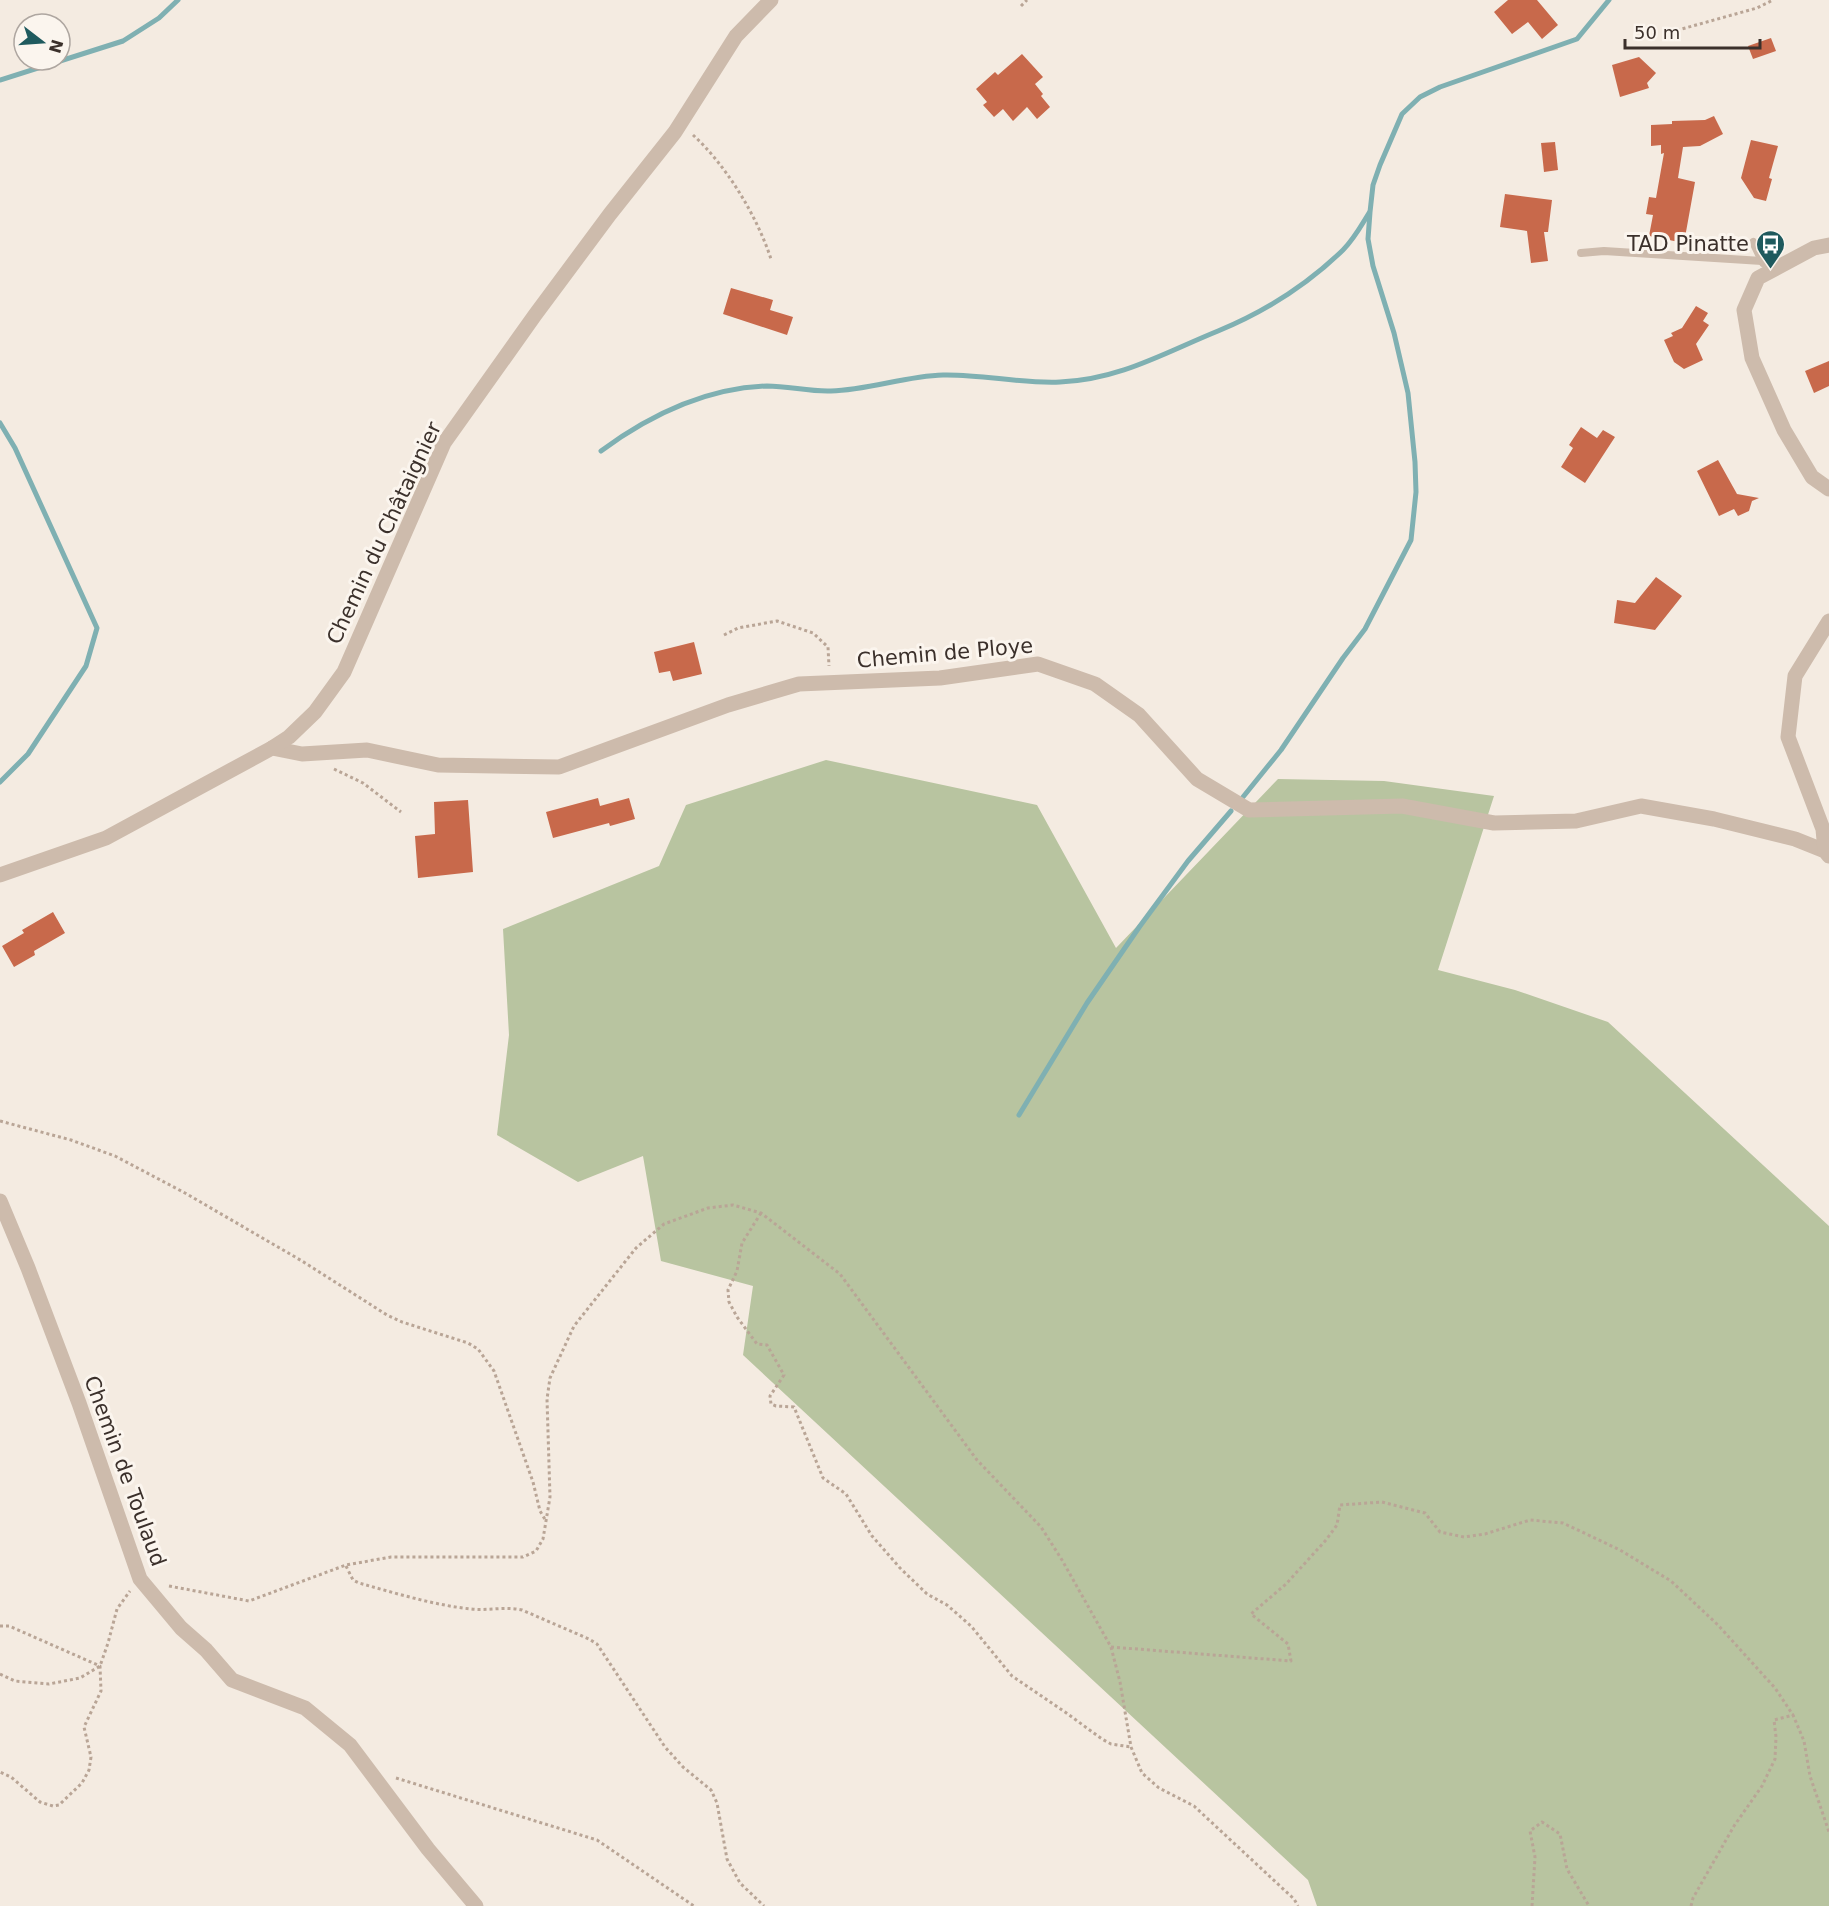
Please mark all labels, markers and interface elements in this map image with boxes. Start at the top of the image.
north arrow [12,12,72,72]
scale bar [1625,12,1760,50]
text: 50 m [1634,22,1680,43]
text: N [45,37,67,55]
bus stop icon: TAD Pinatte [1754,228,1786,270]
place label: TAD Pinatte [1626,232,1749,256]
street label: Chemin du Châtaignier [322,418,446,648]
street label: Chemin de Ploye [856,633,1034,673]
street label: Chemin de Toulaud [79,1373,171,1569]

